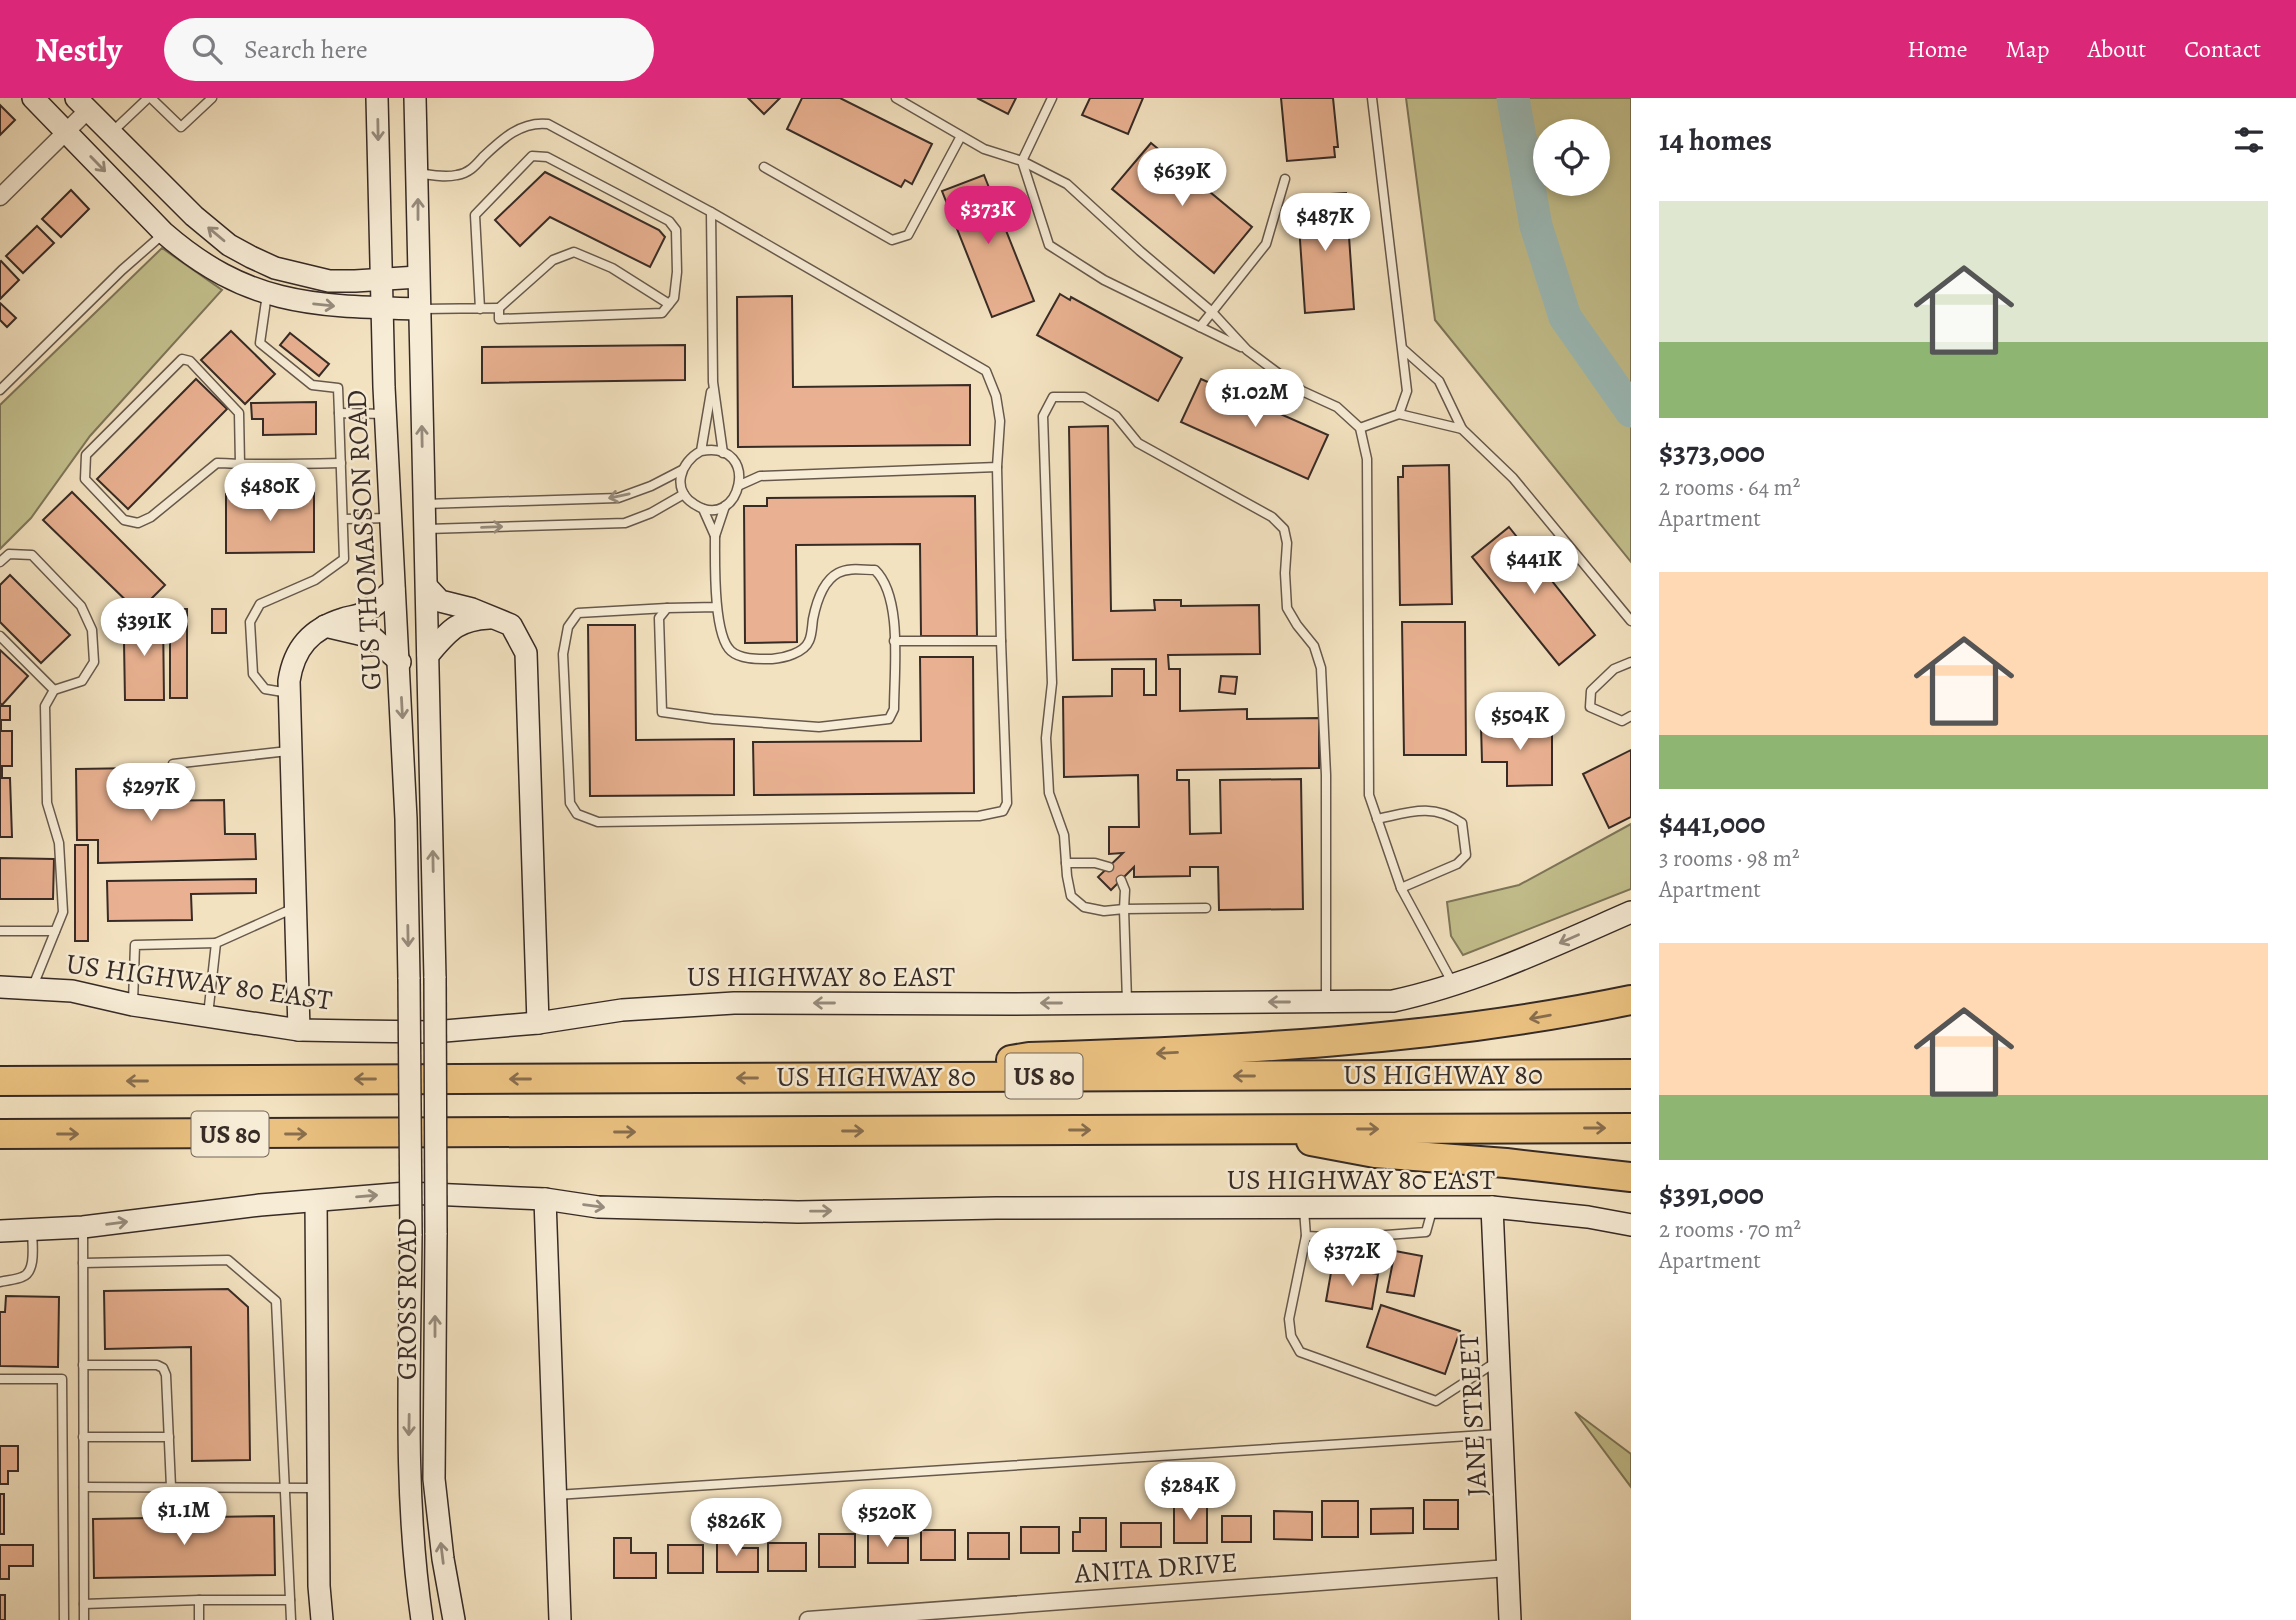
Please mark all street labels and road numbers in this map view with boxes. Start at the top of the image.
street label: GUS THOMASSON ROAD [337,389,391,691]
street label: US HIGHWAY 80 EAST [64,945,334,1019]
street label: US HIGHWAY 80 EAST [687,958,955,996]
road number: US 80 [1006,1054,1082,1099]
street label: US HIGHWAY 80 [1343,1056,1543,1094]
street label: US HIGHWAY 80 [776,1058,976,1096]
road number: US 80 [191,1112,268,1156]
street label: US HIGHWAY 80 EAST [1227,1161,1495,1199]
street label: GROSS ROAD [388,1218,426,1380]
street label: JANE STREET [1450,1333,1496,1497]
street label: ANITA DRIVE [1072,1543,1239,1593]

